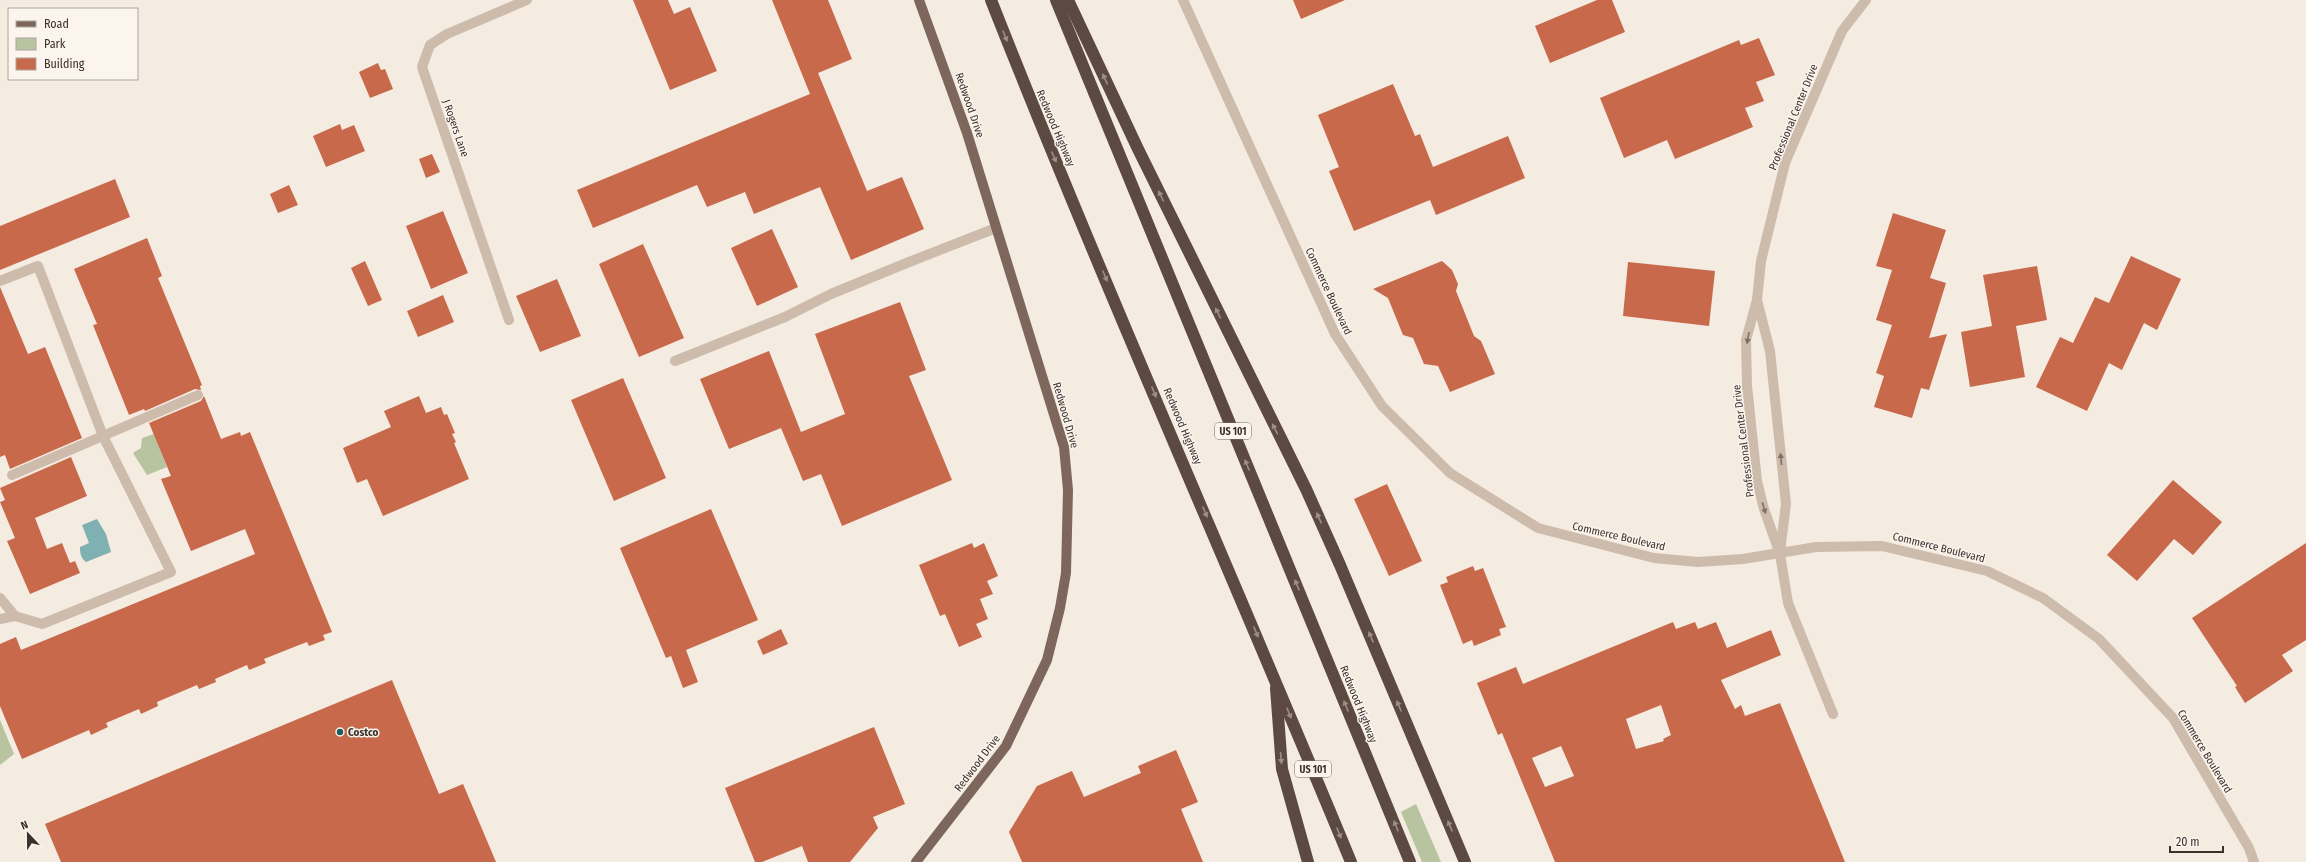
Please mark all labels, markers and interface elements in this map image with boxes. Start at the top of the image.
legend [8,8,138,80]
text: Road [44,17,69,31]
one-way arrow [1002,31,1008,42]
text: Park [44,37,66,51]
text: Building [44,57,85,71]
street label: Professional Center Drive [1766,62,1821,172]
street label: Redwood Drive [952,71,987,139]
one-way arrow [1102,73,1108,84]
street label: Redwood Highway [1034,88,1078,169]
street label: J Rogers Lane [440,98,471,159]
one-way arrow [1051,151,1057,163]
one-way arrow [1158,190,1164,202]
street label: Commerce Boulevard [1303,245,1354,337]
one-way arrow [1102,271,1108,282]
one-way arrow [1215,307,1221,319]
one-way arrow [1744,331,1750,344]
street label: Redwood Drive [1050,381,1081,449]
street label: Professional Center Drive [1730,384,1757,498]
street label: Redwood Highway [1161,386,1205,467]
one-way arrow [1152,387,1158,399]
road number: US 101 [1215,423,1251,439]
one-way arrow [1272,424,1278,435]
one-way arrow [1778,453,1784,465]
one-way arrow [1244,459,1250,471]
one-way arrow [1761,502,1767,514]
one-way arrow [1202,507,1208,518]
one-way arrow [1316,512,1322,524]
street label: Commerce Boulevard [1571,519,1667,553]
street label: Commerce Boulevard [1891,530,1987,565]
one-way arrow [1293,579,1299,591]
one-way arrow [1253,626,1259,638]
one-way arrow [1367,631,1373,643]
street label: Redwood Highway [1337,664,1380,745]
one-way arrow [1343,699,1349,711]
one-way arrow [1396,700,1402,712]
one-way arrow [1286,707,1293,719]
street label: Commerce Boulevard [2175,707,2235,795]
place label: Costco [348,726,378,739]
marker: Costco [335,727,345,737]
street label: Redwood Drive [952,732,1003,794]
one-way arrow [1278,752,1285,764]
road number: US 101 [1295,761,1331,777]
north arrow [8,814,48,854]
text: N [19,818,30,832]
one-way arrow [1392,819,1398,831]
one-way arrow [1446,820,1453,832]
one-way arrow [1336,828,1342,840]
scale bar [2170,828,2223,854]
text: 20 m [2176,835,2200,849]

